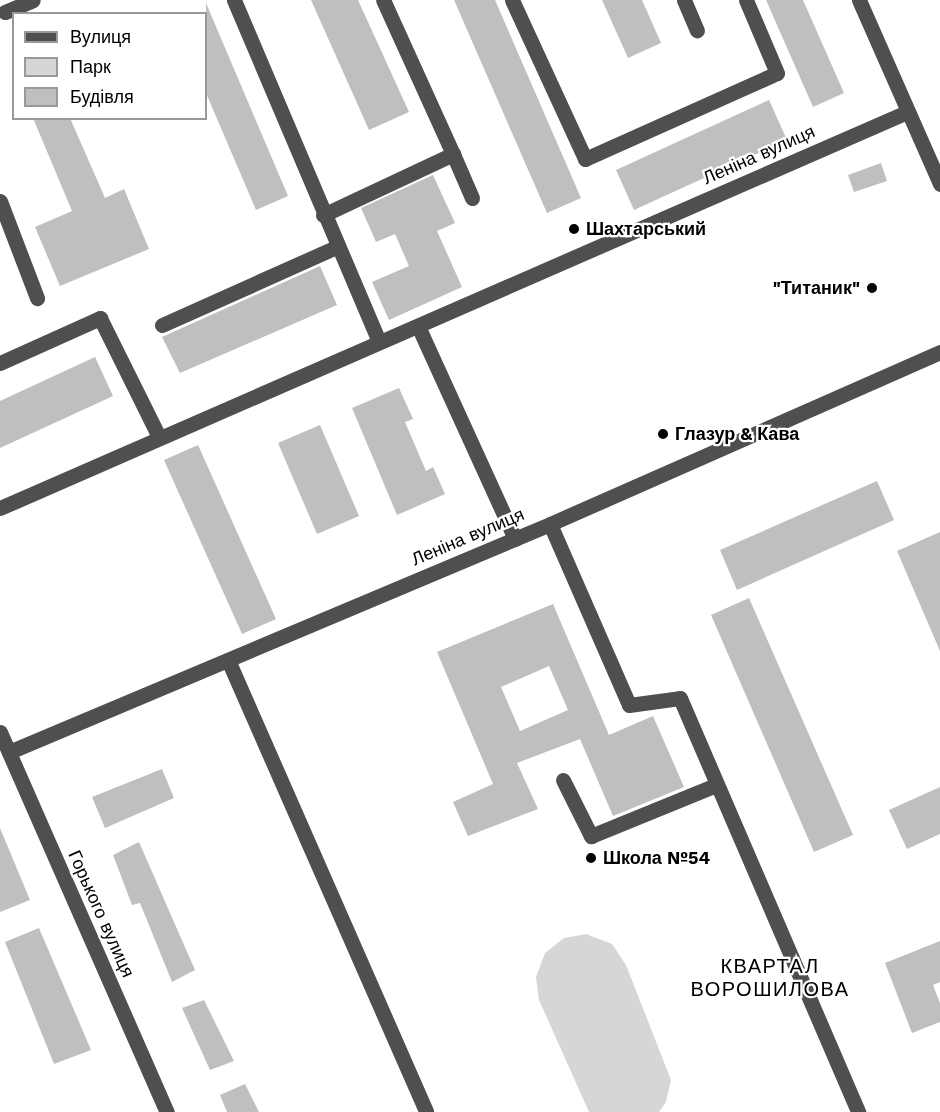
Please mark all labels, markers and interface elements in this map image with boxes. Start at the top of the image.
legend [12,12,207,120]
text: Вулиця [70,26,131,47]
text: Парк [70,56,111,77]
text: Будівля [70,86,134,107]
street label: Леніна вулиця [700,121,818,189]
place label: Шахтарський [586,218,706,240]
marker: Шахтарський [567,222,581,236]
place label: "Титаник" [773,277,860,299]
marker: "Титаник" [865,281,879,295]
place label: Глазур & Кава [675,423,799,445]
marker: Глазур & Кава [656,427,670,441]
street label: Леніна вулиця [408,504,528,570]
street label: Горького вулиця [63,847,139,981]
place label: Школа №54 [603,847,710,869]
marker: Школа №54 [584,851,598,865]
district label: КВАРТАЛ ВОРОШИЛОВА [690,954,850,1001]

